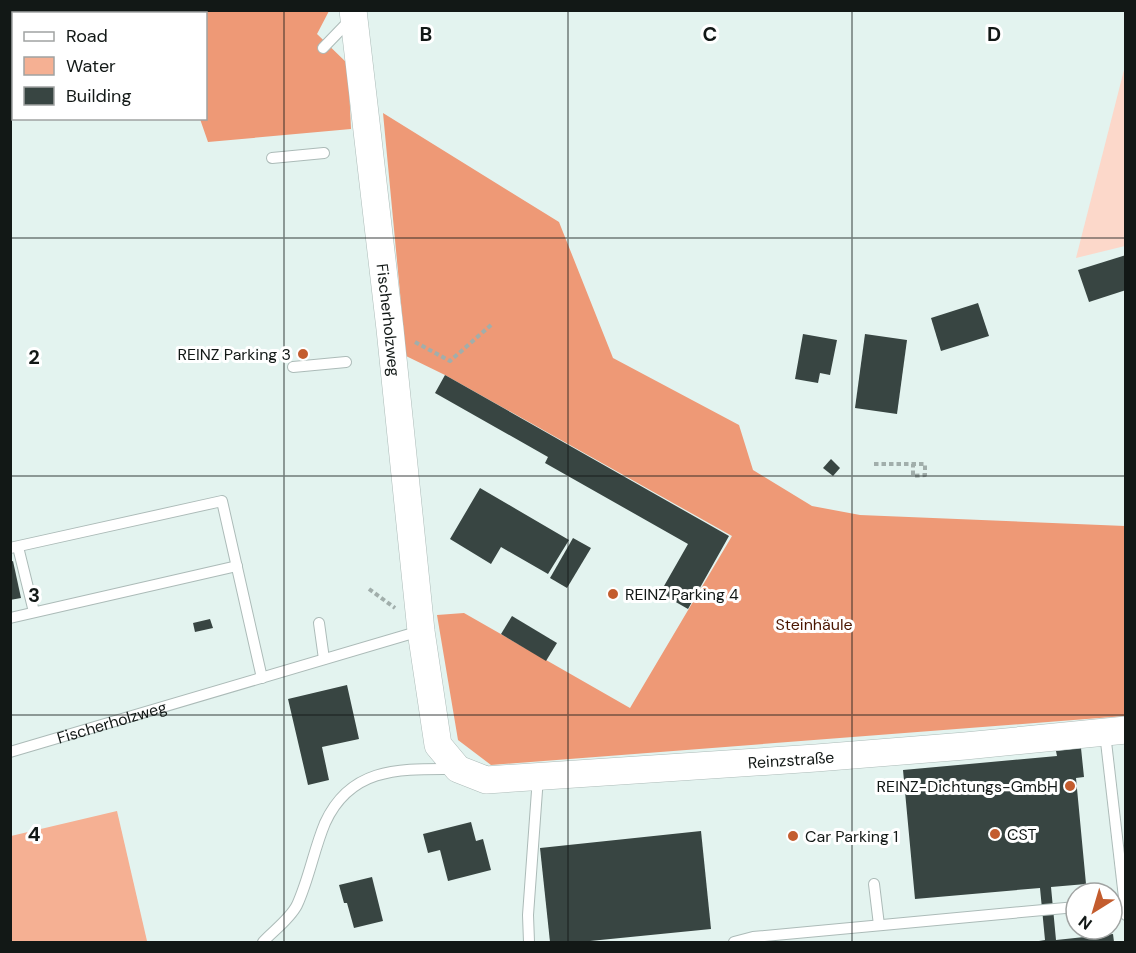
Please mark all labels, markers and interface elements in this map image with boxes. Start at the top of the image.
legend [12,12,207,120]
text: B [420,21,432,47]
text: C [703,21,717,47]
text: D [987,21,1001,47]
text: Road [66,24,108,48]
text: Water [66,54,116,78]
text: Building [66,84,131,108]
street label: Fischerholzweg [372,262,405,377]
text: 2 [28,344,40,370]
place label: REINZ Parking 3 [177,344,291,365]
marker: REINZ Parking 3 [296,347,310,361]
text: 3 [28,582,40,608]
place label: REINZ Parking 4 [625,584,739,605]
marker: REINZ Parking 4 [606,587,620,601]
park label: Steinhäule [775,614,853,635]
street label: Fischerholzweg [54,696,169,748]
street label: Reinzstraße [747,746,835,773]
place label: REINZ-Dichtungs-GmbH [877,776,1058,797]
marker: REINZ-Dichtungs-GmbH [1063,779,1077,793]
text: 4 [28,821,41,847]
place label: CST [1007,824,1036,845]
place label: Car Parking 1 [805,826,898,847]
marker: CST [988,827,1002,841]
marker: Car Parking 1 [786,829,800,843]
north arrow [1064,881,1124,941]
text: N [1074,911,1096,934]

